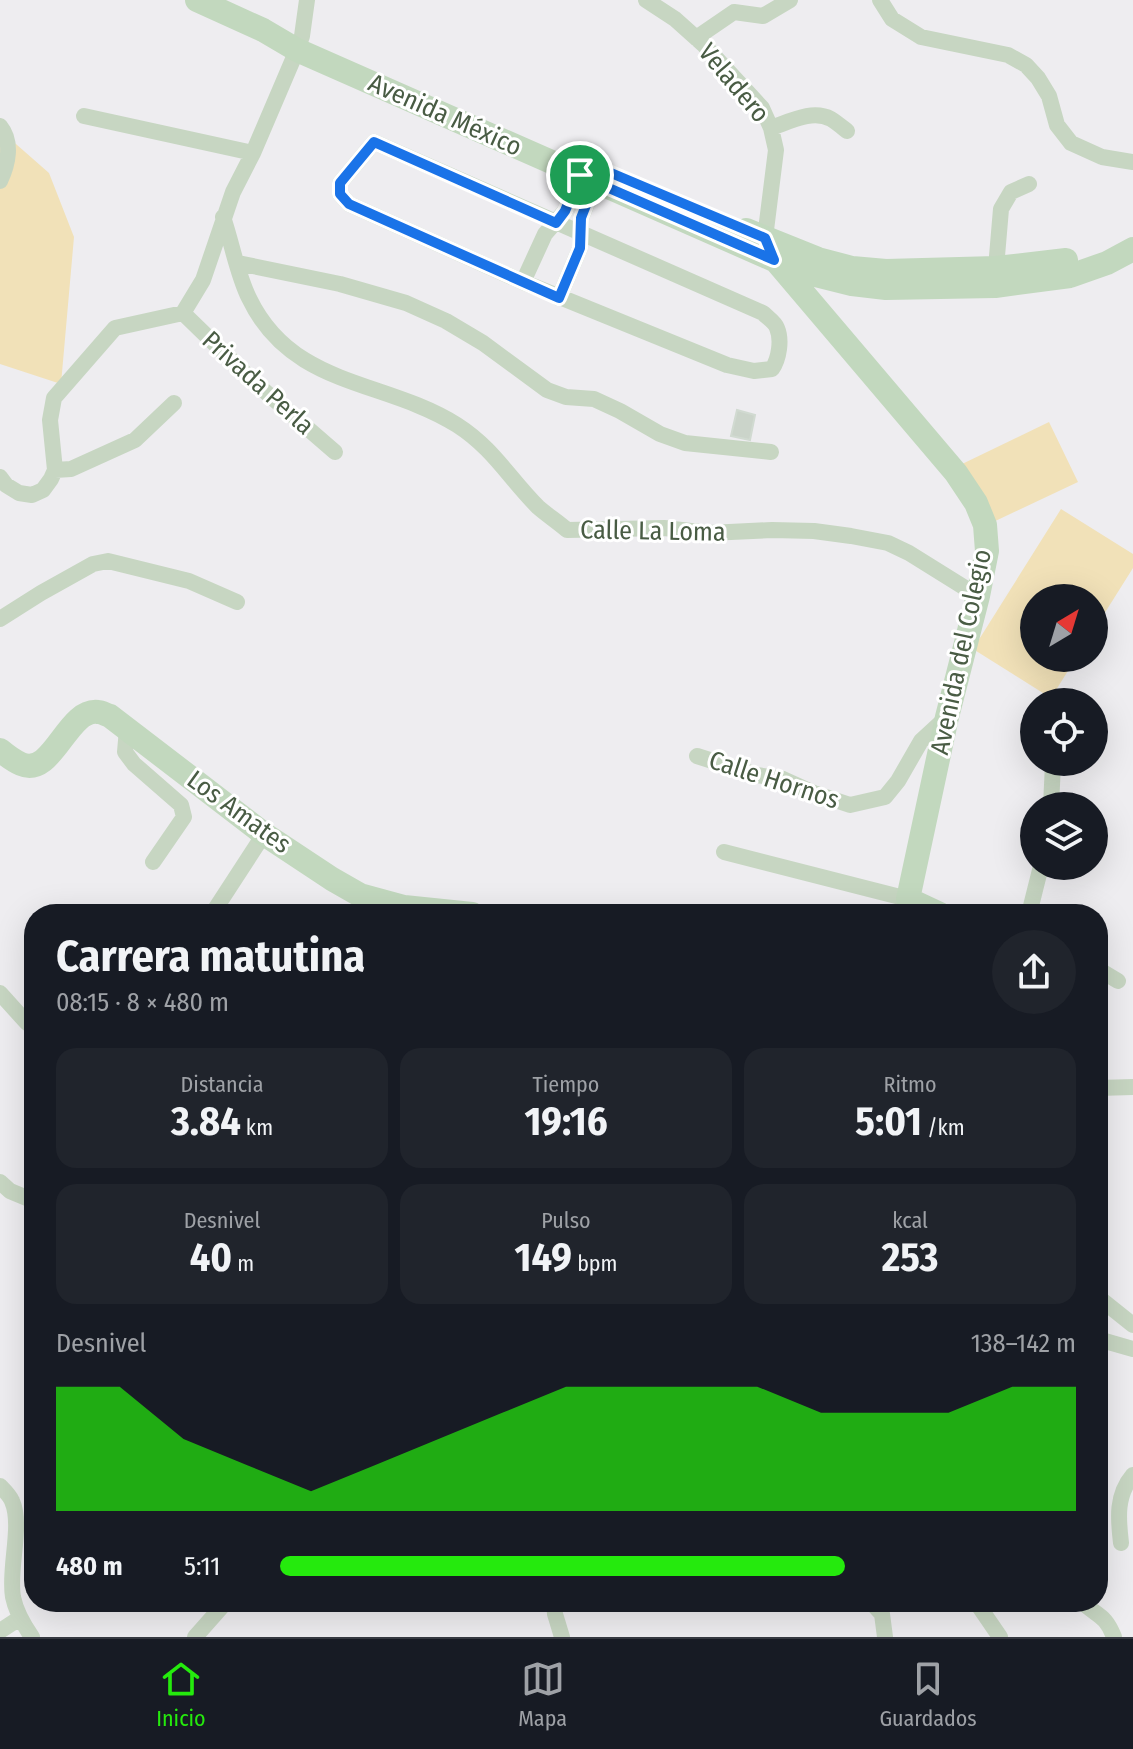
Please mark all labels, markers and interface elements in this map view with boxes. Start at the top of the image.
street label: Veladero [692,37,776,129]
street label: Avenida México [364,67,526,163]
pin [546,141,614,209]
icon: arrive [558,153,602,197]
street label: Privada Perla [196,325,320,441]
street label: Calle La Loma [580,514,726,548]
street label: Avenida del Colegio [924,546,998,758]
north arrow [1020,584,1108,672]
map controls [1020,584,1108,880]
button: locate [1020,688,1108,776]
street label: Calle Hornos [705,744,843,816]
street label: Los Amates [181,764,297,860]
button: layers [1020,792,1108,880]
text: Carrera matutina [56,930,365,983]
button: share [992,930,1076,1014]
text: 08:15 · 8 × 480 m [56,987,229,1018]
text: Distancia [181,1071,263,1098]
text: Tiempo [533,1071,599,1098]
text: Ritmo [883,1071,937,1098]
text: 3.84 [171,1098,241,1146]
text: 19:16 [524,1098,608,1146]
text: 5:01 [855,1098,922,1146]
text: km [241,1114,273,1141]
text: /km [922,1114,965,1141]
text: Desnivel [184,1207,260,1234]
text: Pulso [541,1207,591,1234]
text: kcal [892,1207,928,1234]
text: 40 [190,1234,232,1282]
text: 149 [515,1234,572,1282]
text: 253 [882,1234,938,1282]
text: m [232,1250,254,1277]
text: bpm [572,1250,617,1277]
text: Desnivel [56,1328,146,1359]
text: 138–142 m [971,1328,1076,1359]
text: 480 m [56,1551,123,1582]
text: 5:11 [184,1551,220,1582]
tab: Inicio [156,1657,206,1732]
tab: Mapa [518,1657,567,1732]
tab: Guardados [879,1657,977,1732]

